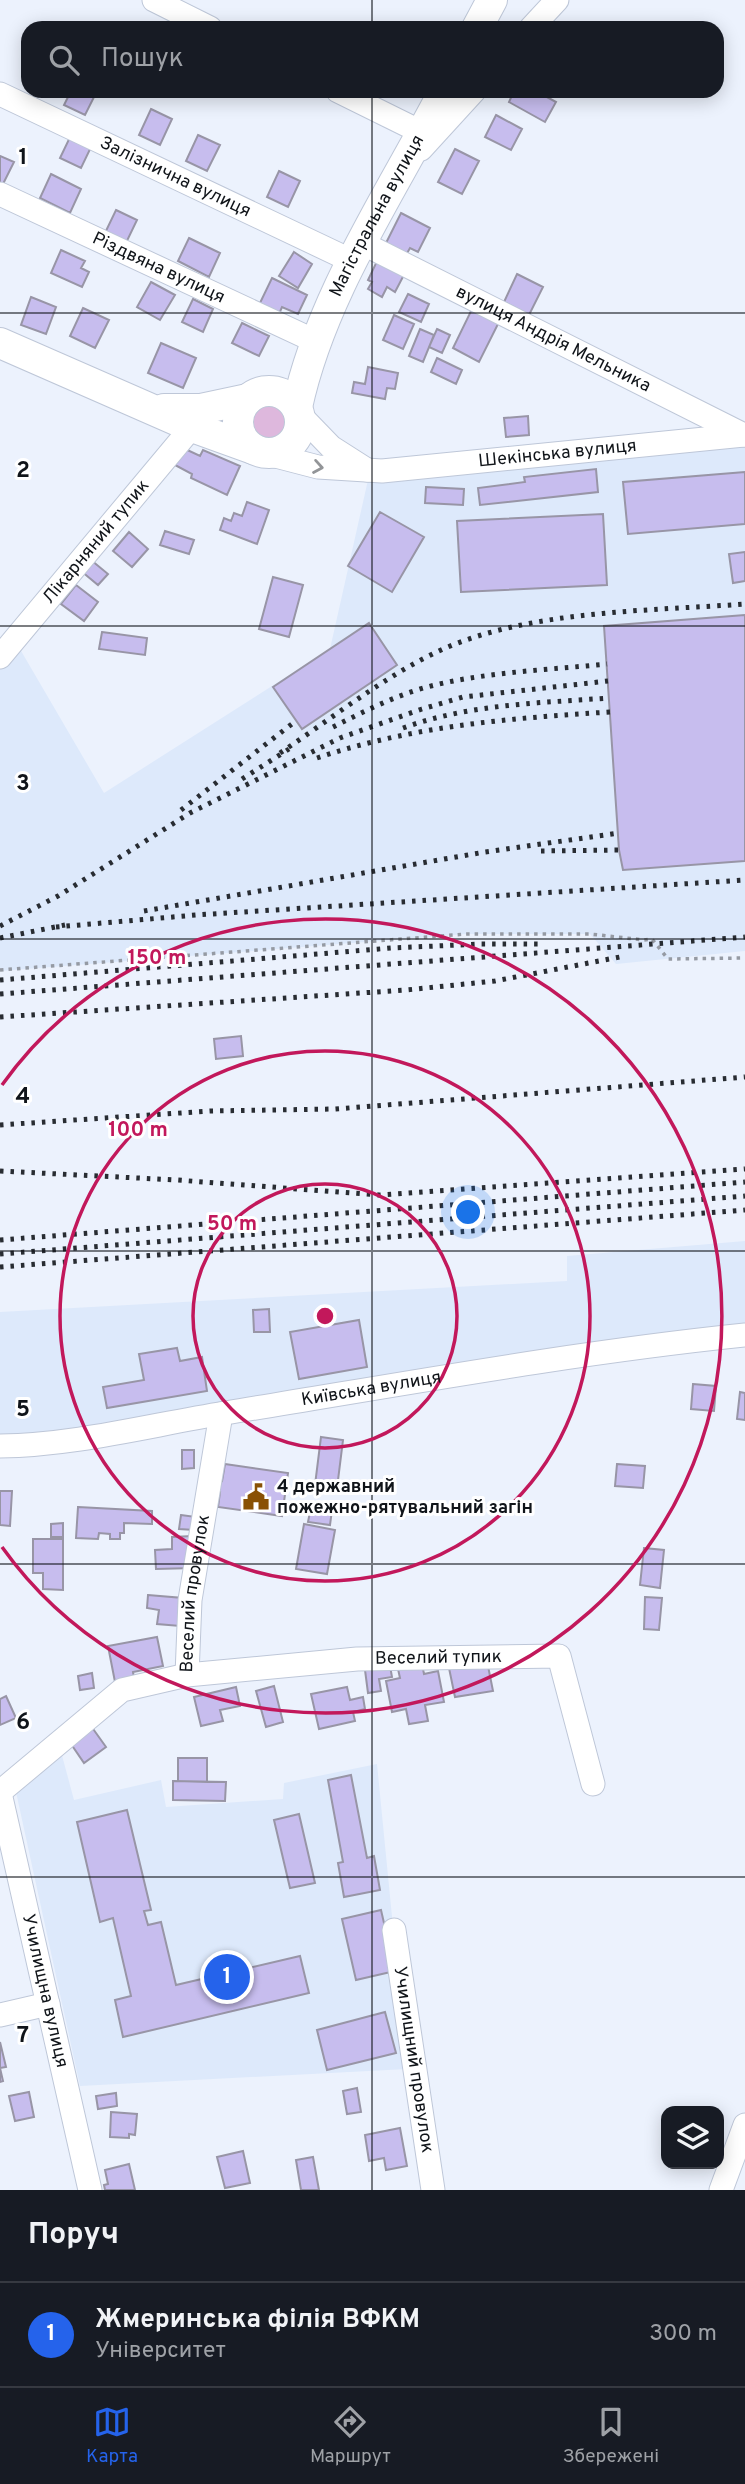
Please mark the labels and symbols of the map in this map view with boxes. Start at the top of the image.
street label: Залізнична вулиця [96,131,255,223]
street label: Магістральна вулиця [325,131,430,301]
text: 1 [18,144,28,173]
street label: Різдвяна вулиця [88,227,229,309]
street label: вулиця Андрія Мельника [452,280,655,398]
street label: Шекінська вулиця [477,434,638,473]
text: 2 [16,457,30,486]
one-way arrow [312,458,324,473]
street label: Лікарняний тупик [38,475,155,609]
text: 3 [16,770,30,799]
text: 150 m [128,945,186,972]
text: 4 [16,1083,30,1112]
text: 100 m [108,1117,168,1144]
your location [451,1195,485,1229]
text: 50 m [207,1211,257,1238]
centre of rings [313,1304,337,1328]
street label: Київська вулиця [300,1366,443,1412]
text: 5 [16,1396,30,1425]
place label: 4 державний пожежно-рятувальний загін [277,1476,533,1520]
public building icon: 4 державний пожежно-рятувальний загін [241,1482,271,1512]
street label: Веселий провулок [176,1513,216,1673]
street label: Веселий тупик [375,1645,502,1670]
text: 6 [16,1709,30,1738]
street label: Училищна вулиця [16,1912,73,2070]
pin: 1 [204,1951,250,2003]
street label: Училищний провулок [388,1965,439,2154]
text: 7 [17,2022,29,2051]

